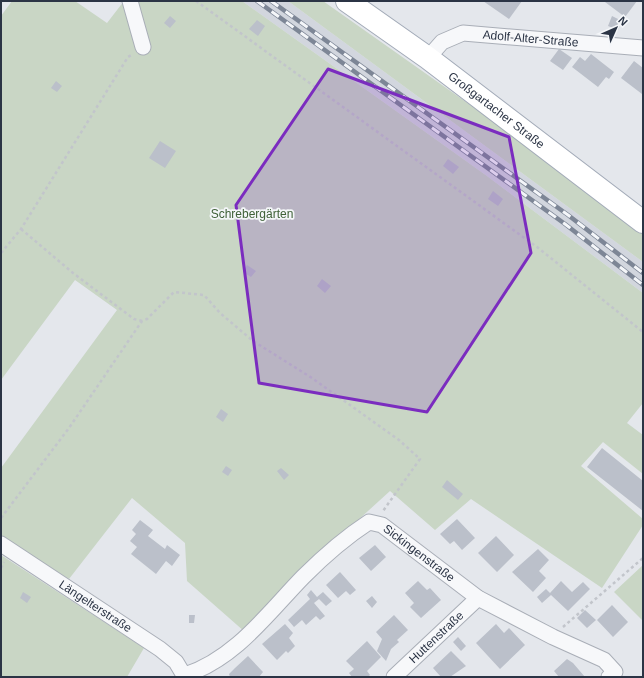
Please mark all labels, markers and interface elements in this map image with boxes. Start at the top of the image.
north arrow [596,8,636,48]
text: N [616,14,630,28]
street label: Adolf-Alter-Straße [482,28,579,50]
street label: Großgartacher Straße [445,69,548,152]
park label: Schrebergärten [211,207,293,221]
street label: Sickingenstraße [380,521,458,585]
street label: Längelterstraße [56,577,135,635]
street label: Huttenstraße [406,608,467,666]

